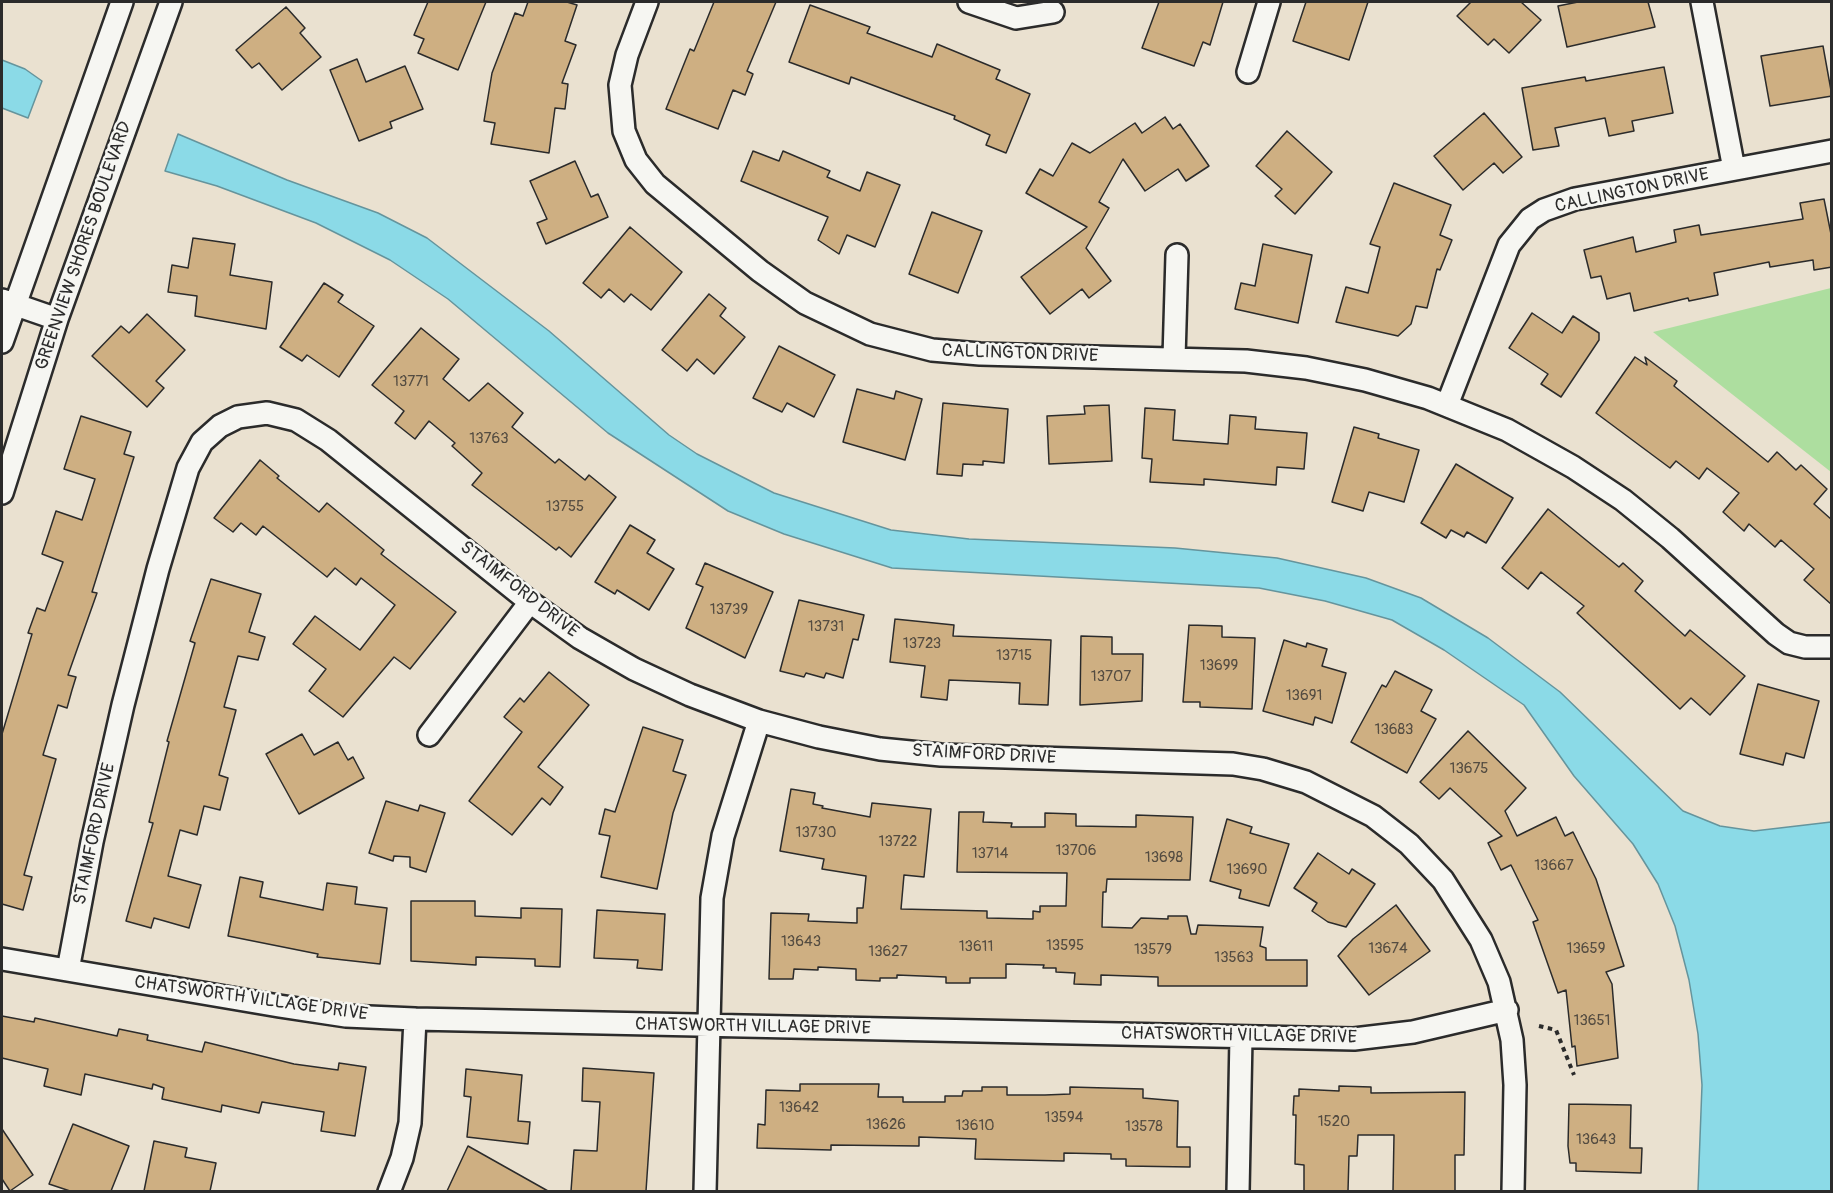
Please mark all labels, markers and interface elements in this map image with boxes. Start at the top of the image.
street label: GREENVIEW SHORES BOULEVARD [31,119,137,373]
street label: CALLINGTON DRIVE [1553,164,1711,218]
street label: CALLINGTON DRIVE [941,340,1099,368]
house number: 13771 [393,373,429,391]
house number: 13763 [469,430,509,448]
house number: 13755 [546,498,584,516]
street label: STAIMFORD DRIVE [455,537,583,643]
house number: 13739 [710,601,748,619]
house number: 13731 [808,618,844,636]
house number: 13723 [903,635,941,653]
house number: 13715 [996,647,1032,665]
house number: 13699 [1200,657,1238,675]
house number: 13707 [1091,668,1131,686]
house number: 13691 [1286,687,1322,705]
house number: 13683 [1375,721,1413,739]
street label: STAIMFORD DRIVE [911,740,1057,770]
house number: 13675 [1450,760,1488,778]
street label: STAIMFORD DRIVE [69,761,121,907]
house number: 13730 [796,824,836,842]
house number: 13722 [879,833,917,851]
house number: 13706 [1055,842,1097,860]
house number: 13714 [972,845,1008,863]
house number: 13698 [1145,849,1183,867]
house number: 13667 [1534,857,1574,875]
house number: 13690 [1227,861,1267,879]
house number: 13643 [781,933,821,951]
house number: 13595 [1046,937,1084,955]
house number: 13611 [959,938,993,956]
house number: 13674 [1368,940,1408,958]
house number: 13659 [1567,940,1605,958]
house number: 13579 [1134,941,1172,959]
house number: 13627 [868,943,908,961]
house number: 13563 [1214,949,1254,967]
street label: CHATSWORTH VILLAGE DRIVE [133,972,369,1026]
house number: 13651 [1574,1012,1610,1030]
street label: CHATSWORTH VILLAGE DRIVE [635,1014,871,1040]
street label: CHATSWORTH VILLAGE DRIVE [1121,1023,1357,1049]
house number: 13642 [779,1099,819,1117]
house number: 13594 [1045,1109,1083,1127]
house number: 1520 [1318,1113,1350,1131]
house number: 13626 [866,1116,906,1134]
house number: 13610 [955,1117,995,1135]
house number: 13578 [1125,1118,1163,1136]
house number: 13643 [1576,1131,1616,1149]

